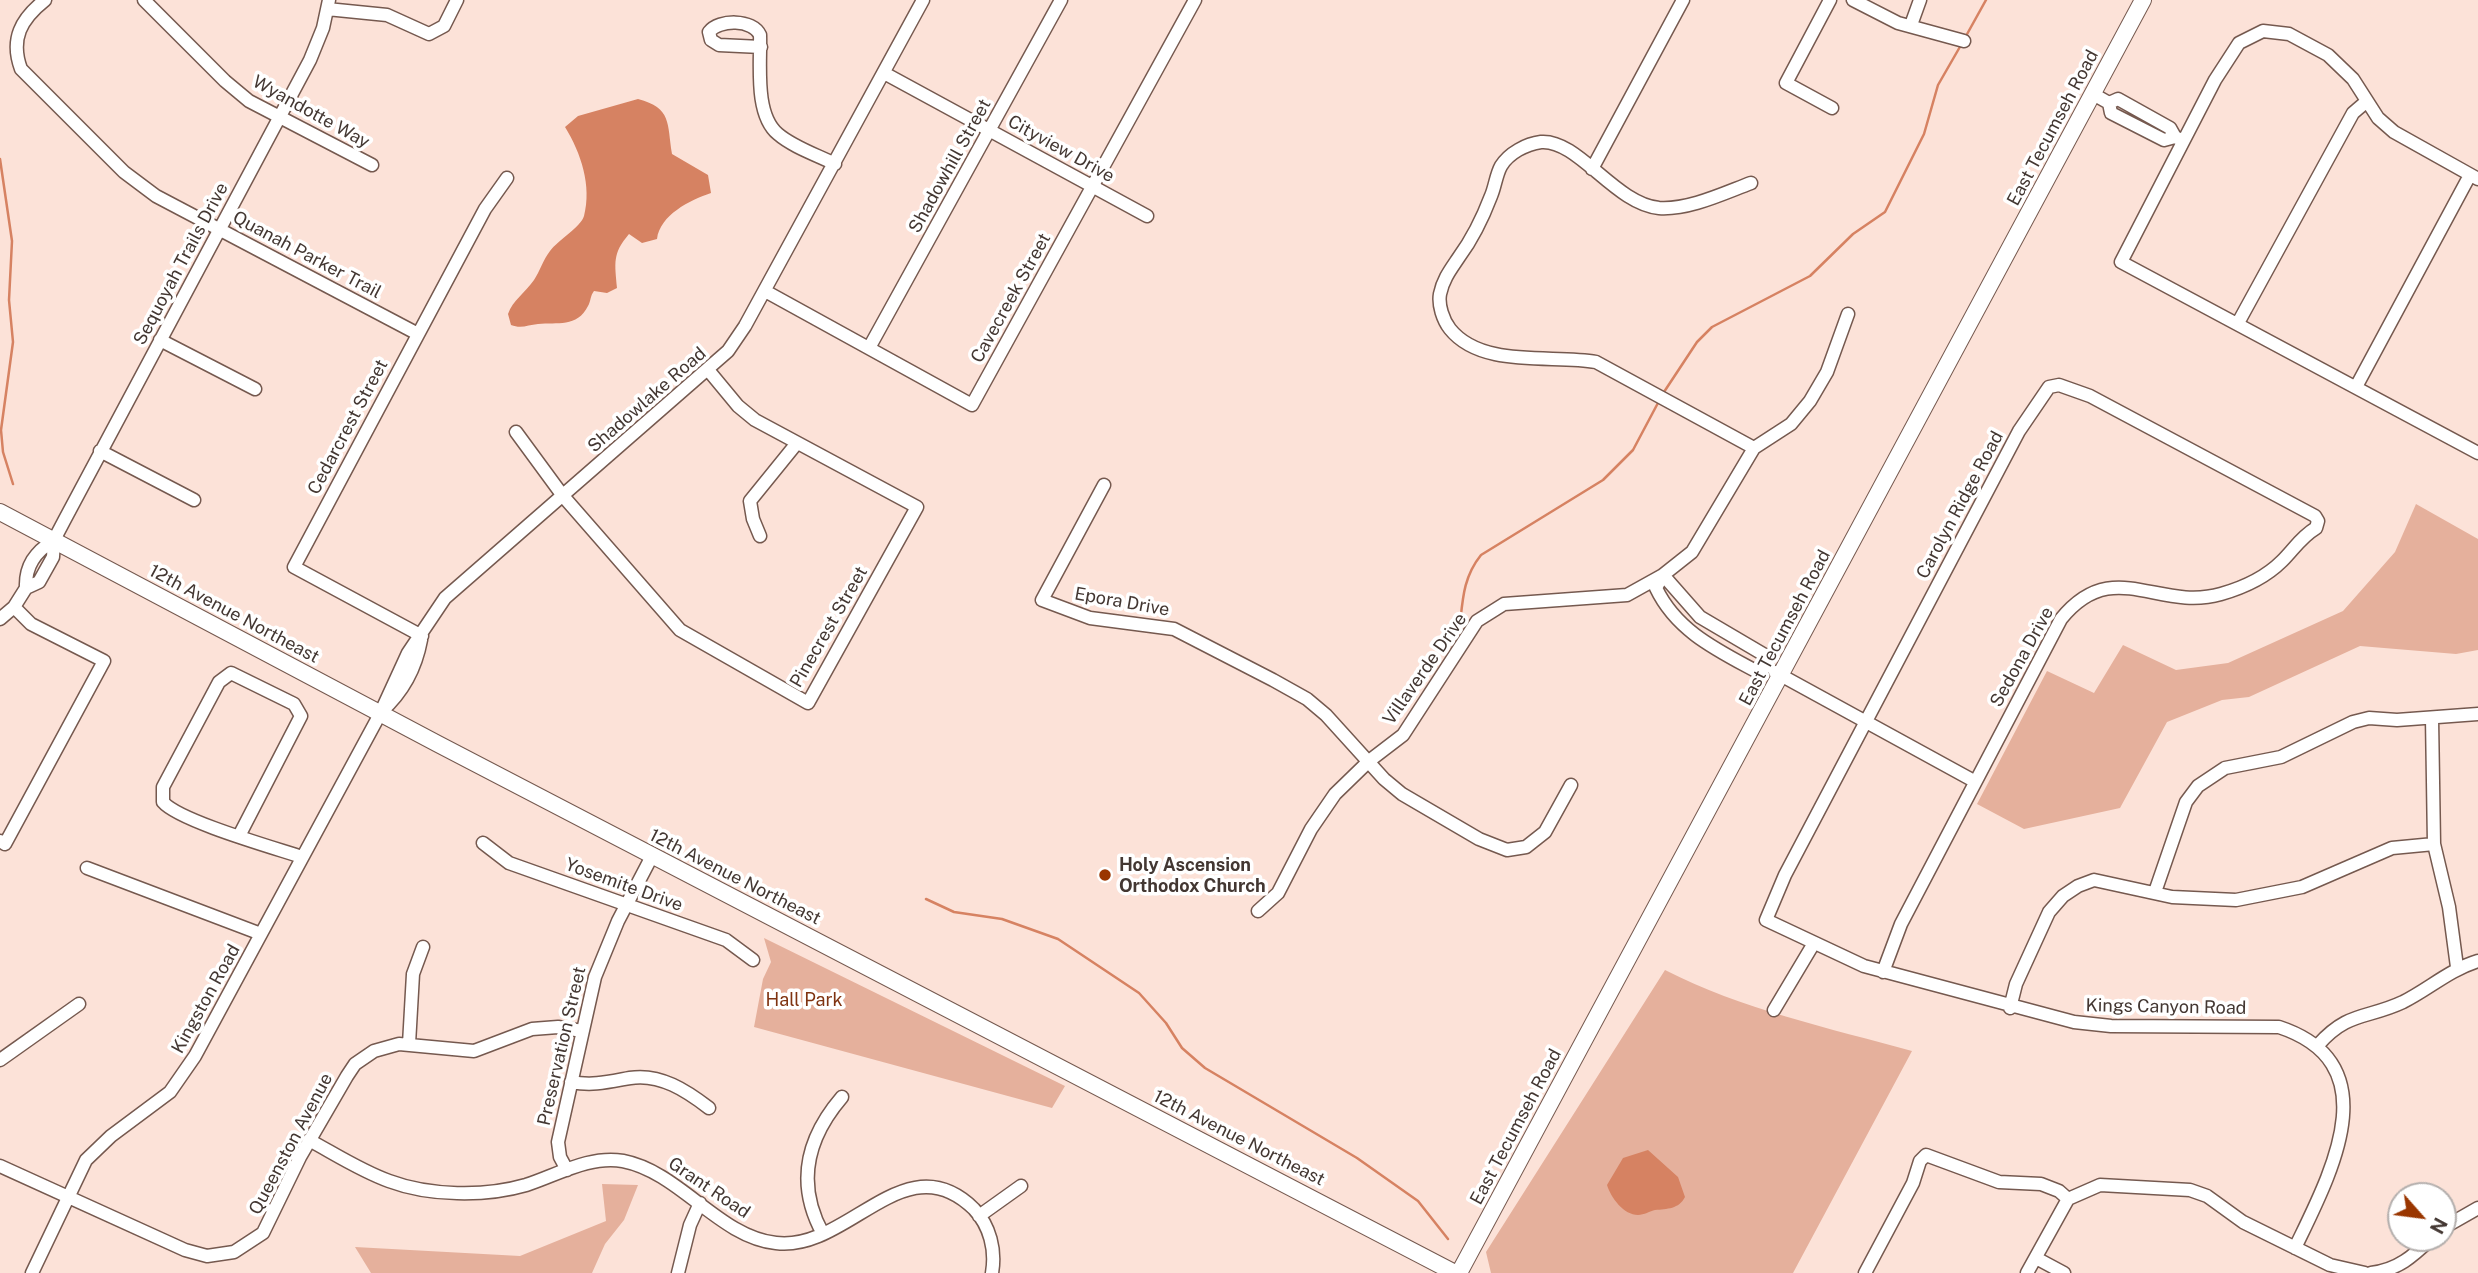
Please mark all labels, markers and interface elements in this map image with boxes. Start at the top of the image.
street label: East Tecumseh Road [2003,46,2103,210]
street label: Wyandotte Way [249,71,373,153]
street label: Shadowhill Street [904,95,996,237]
street label: Cityview Drive [1004,111,1118,187]
street label: Sequoyah Trails Drive [129,179,233,349]
street label: Quanah Parker Trail [229,207,385,303]
street label: Cavecreek Street [966,229,1056,367]
street label: Shadowlake Road [584,343,710,457]
street label: Cedarcrest Street [303,356,393,498]
street label: Carolyn Ridge Road [1912,427,2008,583]
street label: East Tecumseh Road [1735,546,1835,710]
street label: 12th Avenue Northeast [145,560,323,668]
street label: Pinecrest Street [786,563,872,691]
street label: Epora Drive [1073,583,1171,621]
street label: Sedona Drive [1986,603,2058,711]
street label: Villaverde Drive [1379,609,1471,729]
street label: 12th Avenue Northeast [646,824,824,930]
street label: Yosemite Drive [562,854,686,916]
place label: Holy Ascension Orthodox Church [1119,854,1266,896]
marker: Holy Ascension Orthodox Church [1097,867,1113,883]
street label: Kingston Road [167,941,245,1057]
street label: Preservation Street [533,964,591,1128]
park label: Hall Park [765,989,843,1011]
street label: Kings Canyon Road [2085,995,2247,1019]
street label: East Tecumseh Road [1466,1045,1566,1209]
street label: Queenston Avenue [245,1070,337,1218]
street label: 12th Avenue Northeast [1150,1085,1328,1191]
street label: Grant Road [664,1153,754,1223]
north arrow [2387,1182,2457,1252]
text: N [2426,1214,2452,1238]

